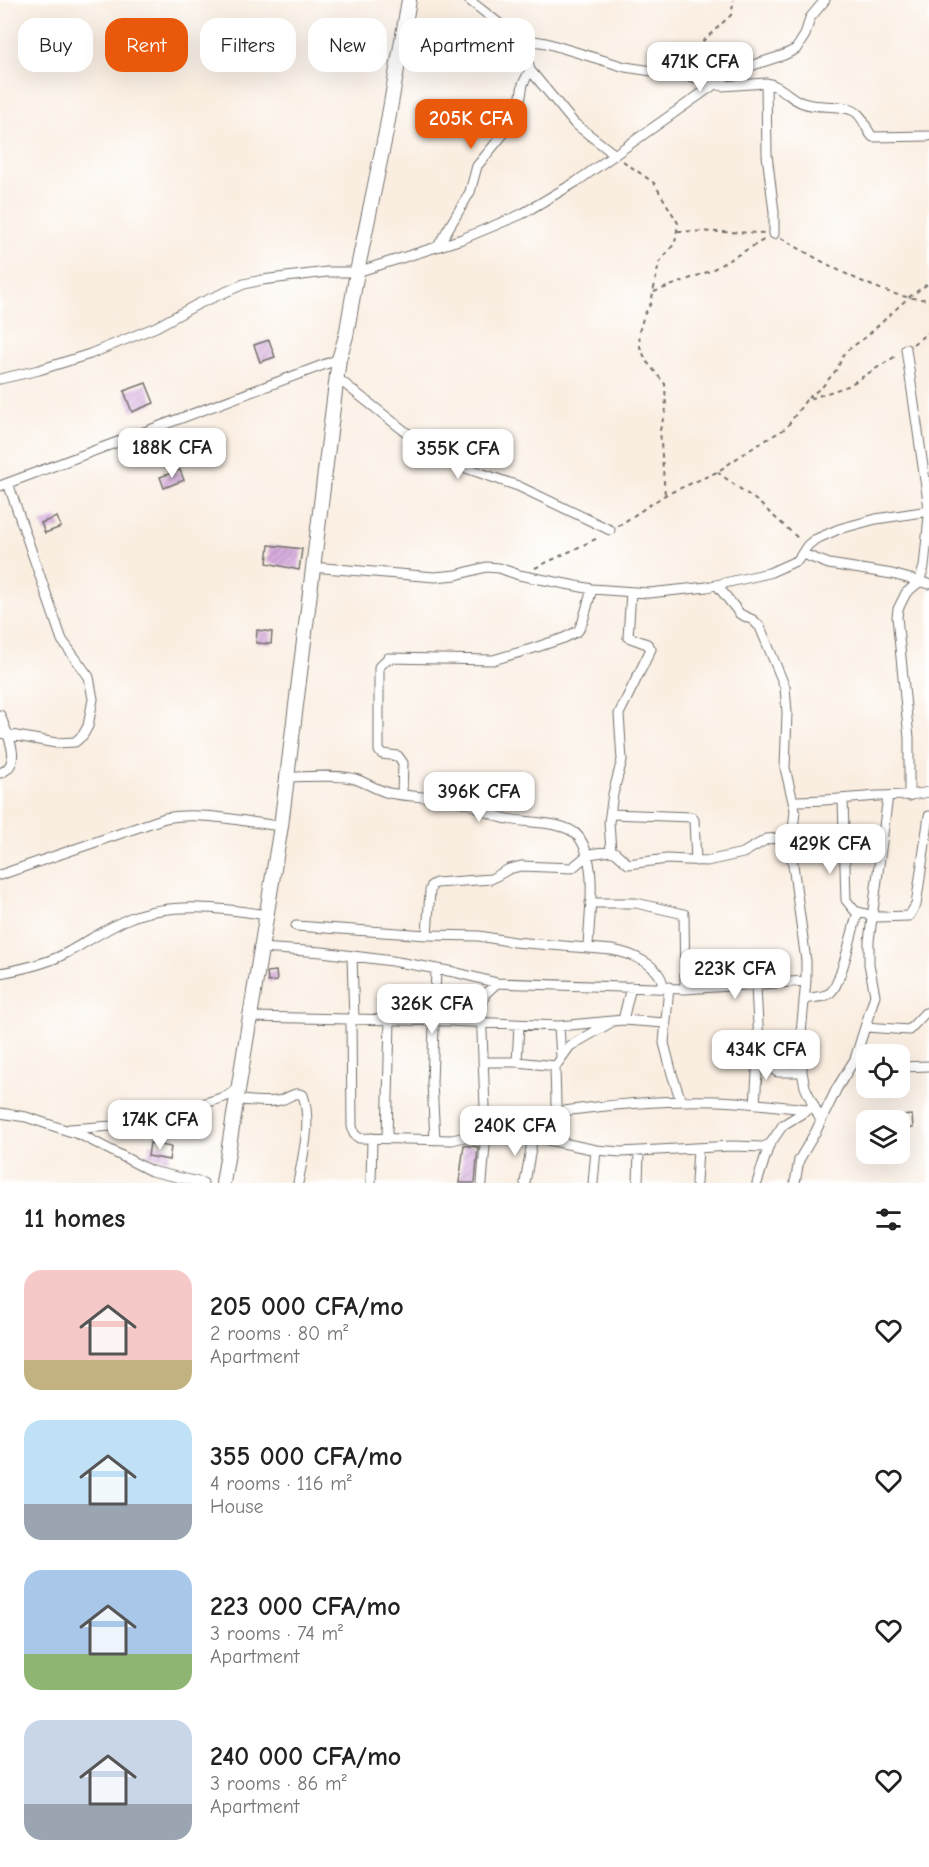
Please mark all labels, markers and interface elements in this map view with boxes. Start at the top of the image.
chip: Buy [18,18,93,72]
chip: Rent [105,18,188,72]
chip: Filters [200,18,296,72]
chip: New [308,18,387,72]
chip: Apartment [399,18,535,72]
pin: 471K CFA [638,42,762,93]
text: 471K CFA [661,50,739,73]
pin: 205K CFA [409,99,533,150]
text: 205K CFA [429,107,513,130]
pin: 188K CFA [110,428,234,479]
pin: 355K CFA [396,429,520,480]
text: 188K CFA [132,436,212,459]
text: 355K CFA [417,437,499,460]
pin: 396K CFA [417,772,541,823]
text: 396K CFA [438,780,520,803]
pin: 429K CFA [768,824,892,875]
text: 429K CFA [789,832,871,855]
pin: 223K CFA [673,949,797,1000]
text: 223K CFA [694,957,776,980]
pin: 326K CFA [370,984,494,1035]
text: 326K CFA [391,992,473,1015]
pin: 434K CFA [704,1030,828,1081]
text: 434K CFA [726,1038,806,1061]
map controls [856,1044,910,1164]
button: locate [856,1044,910,1098]
pin: 174K CFA [98,1100,222,1151]
pin: 240K CFA [453,1106,577,1157]
text: 174K CFA [122,1108,198,1131]
button: layers [856,1110,910,1164]
text: 240K CFA [474,1114,556,1137]
icon: filters [872,1203,905,1236]
text: 11 homes [24,1204,125,1234]
text: 205 000 CFA/mo [210,1292,404,1322]
icon: home [72,1294,144,1366]
icon: heart [872,1314,905,1347]
text: 2 rooms · 80 m² [210,1322,348,1345]
text: Apartment [210,1345,300,1368]
text: 355 000 CFA/mo [210,1442,402,1472]
icon: home [72,1444,144,1516]
icon: heart [872,1464,905,1497]
text: 4 rooms · 116 m² [210,1472,352,1495]
text: House [210,1495,264,1518]
text: 223 000 CFA/mo [210,1592,401,1622]
icon: home [72,1594,144,1666]
icon: heart [872,1614,905,1647]
text: 3 rooms · 74 m² [210,1622,343,1645]
text: Apartment [210,1645,300,1668]
text: 240 000 CFA/mo [210,1742,401,1772]
icon: home [72,1744,144,1816]
icon: heart [872,1764,905,1797]
text: 3 rooms · 86 m² [210,1772,347,1795]
text: Apartment [210,1795,300,1818]

